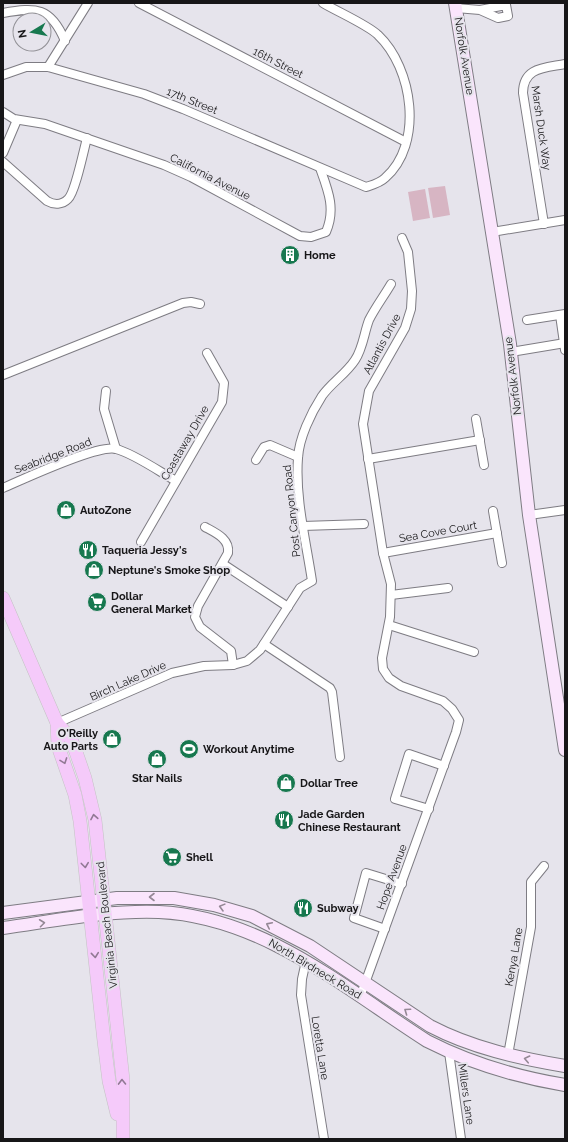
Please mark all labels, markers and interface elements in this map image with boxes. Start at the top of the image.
north arrow [12,12,52,52]
street label: Norfolk Avenue [451,16,477,96]
text: N [16,28,30,39]
street label: 16th Street [251,45,306,81]
street label: 17th Street [165,85,220,117]
street label: Marsh Duck Way [529,85,553,171]
street label: California Avenue [168,151,253,203]
building icon: Home [279,244,301,266]
place label: Home [304,249,336,262]
street label: Atlantis Drive [361,311,404,376]
street label: Norfolk Avenue [502,336,524,416]
street label: Coastaway Drive [158,403,212,483]
street label: Seabridge Road [13,435,93,477]
street label: Post Canyon Road [281,464,303,558]
shop icon: AutoZone [55,499,77,521]
place label: AutoZone [80,504,132,517]
street label: Sea Cove Court [398,519,478,545]
restaurant icon: Taqueria Jessy's [77,539,99,561]
place label: Taqueria Jessy's [102,544,187,557]
shop icon: Neptune's Smoke Shop [83,559,105,581]
place label: Neptune's Smoke Shop [108,564,230,577]
place label: Dollar General Market [111,590,193,616]
supermarket icon: Dollar General Market [86,591,108,613]
street label: Birch Lake Drive [88,658,169,704]
place label: O'Reilly Auto Parts [43,727,99,753]
shop icon: O'Reilly Auto Parts [101,728,123,750]
sports icon: Workout Anytime [178,738,200,760]
place label: Workout Anytime [203,743,295,756]
shop icon: Star Nails [146,748,168,770]
one-way arrow [59,758,67,765]
place label: Star Nails [132,772,183,785]
shop icon: Dollar Tree [275,772,297,794]
place label: Dollar Tree [300,777,358,790]
place label: Jade Garden Chinese Restaurant [298,808,401,834]
restaurant icon: Jade Garden Chinese Restaurant [273,809,295,831]
one-way arrow [90,813,99,820]
street label: Hope Avenue [374,842,410,912]
supermarket icon: Shell [161,846,183,868]
place label: Shell [186,851,213,864]
street label: Virginia Beach Boulevard [94,861,120,989]
one-way arrow [80,862,89,868]
one-way arrow [149,893,155,901]
restaurant icon: Subway [292,897,314,919]
place label: Subway [317,902,359,915]
one-way arrow [219,903,225,911]
one-way arrow [39,919,45,928]
one-way arrow [266,922,274,930]
street label: Kenya Lane [502,926,526,987]
street label: North Birdneck Road [266,936,364,1002]
one-way arrow [90,952,99,958]
one-way arrow [405,1008,412,1015]
street label: Loretta Lane [309,1015,332,1081]
one-way arrow [523,1055,530,1064]
street label: Millers Lane [455,1063,477,1126]
one-way arrow [118,1079,127,1085]

